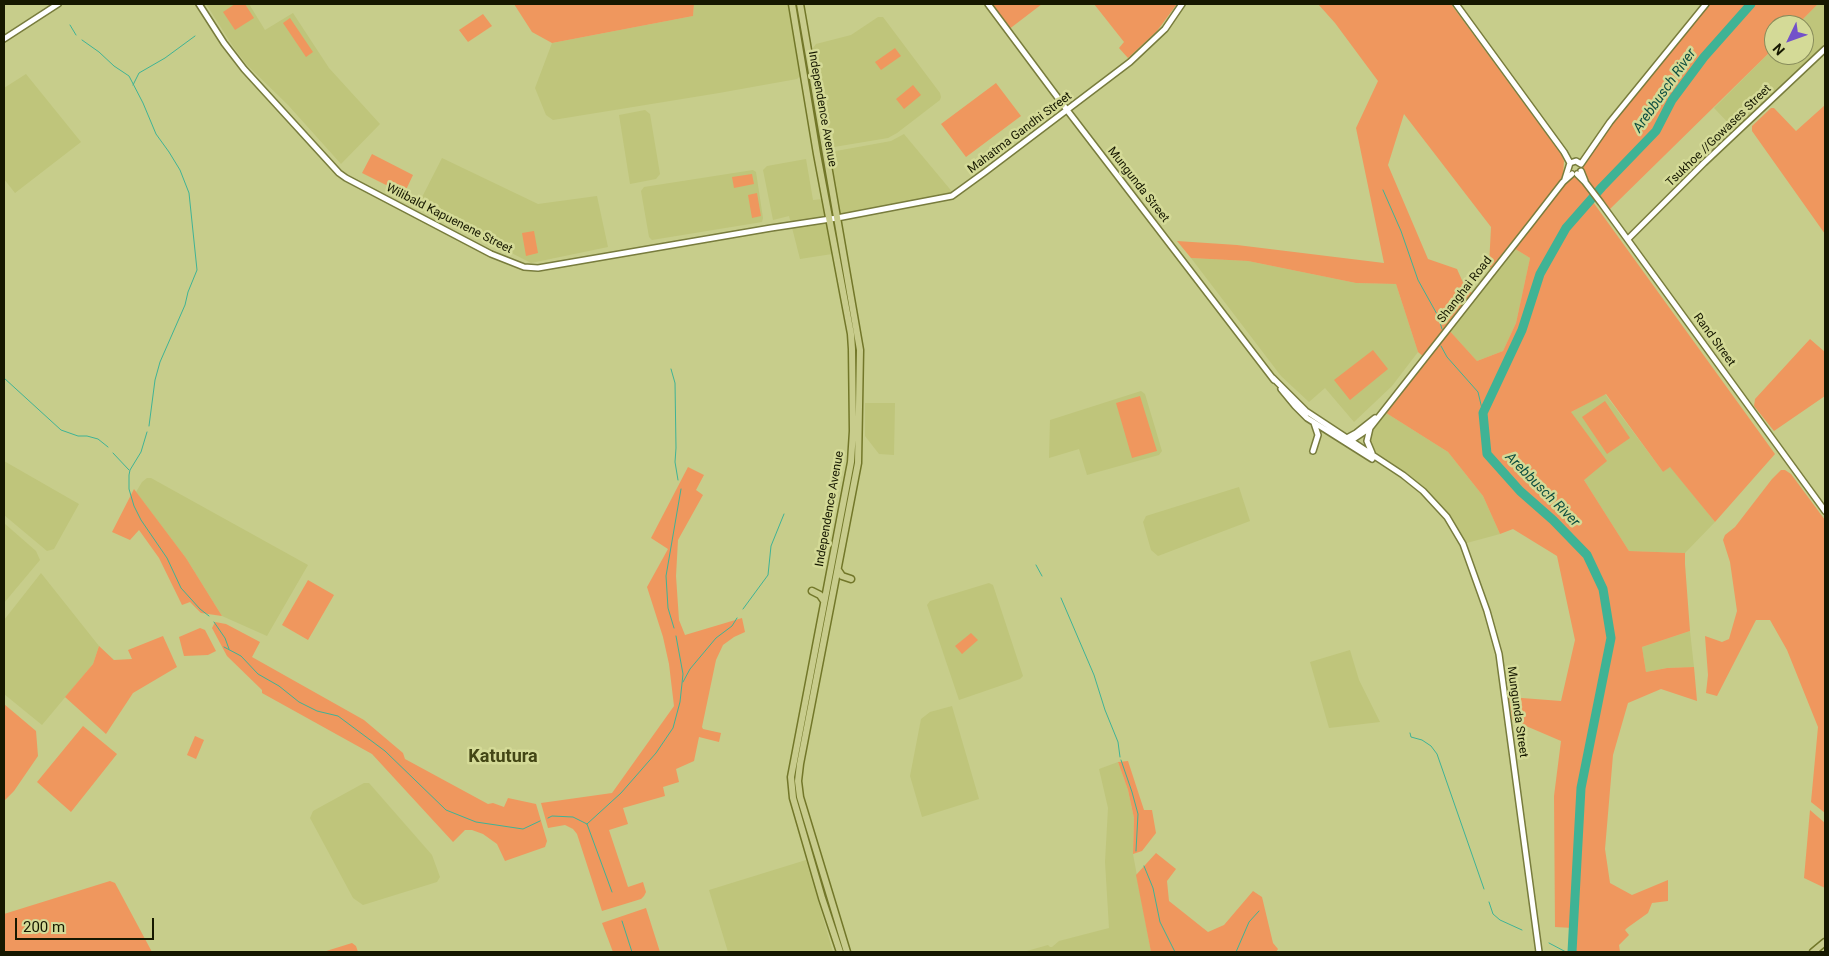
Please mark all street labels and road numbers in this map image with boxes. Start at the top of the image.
street label: Independence Avenue [805,50,839,168]
street label: Tsukhoe //Gowases Street [1663,82,1775,190]
street label: Mahatma Gandhi Street [965,89,1075,177]
street label: Mungunda Street [1104,144,1172,226]
street label: Wilibald Kapuenene Street [383,181,515,257]
street label: Shanghai Road [1435,254,1495,326]
street label: Rand Street [1690,311,1738,369]
street label: Independence Avenue [813,450,847,568]
street label: Mungunda Street [1503,666,1531,758]

